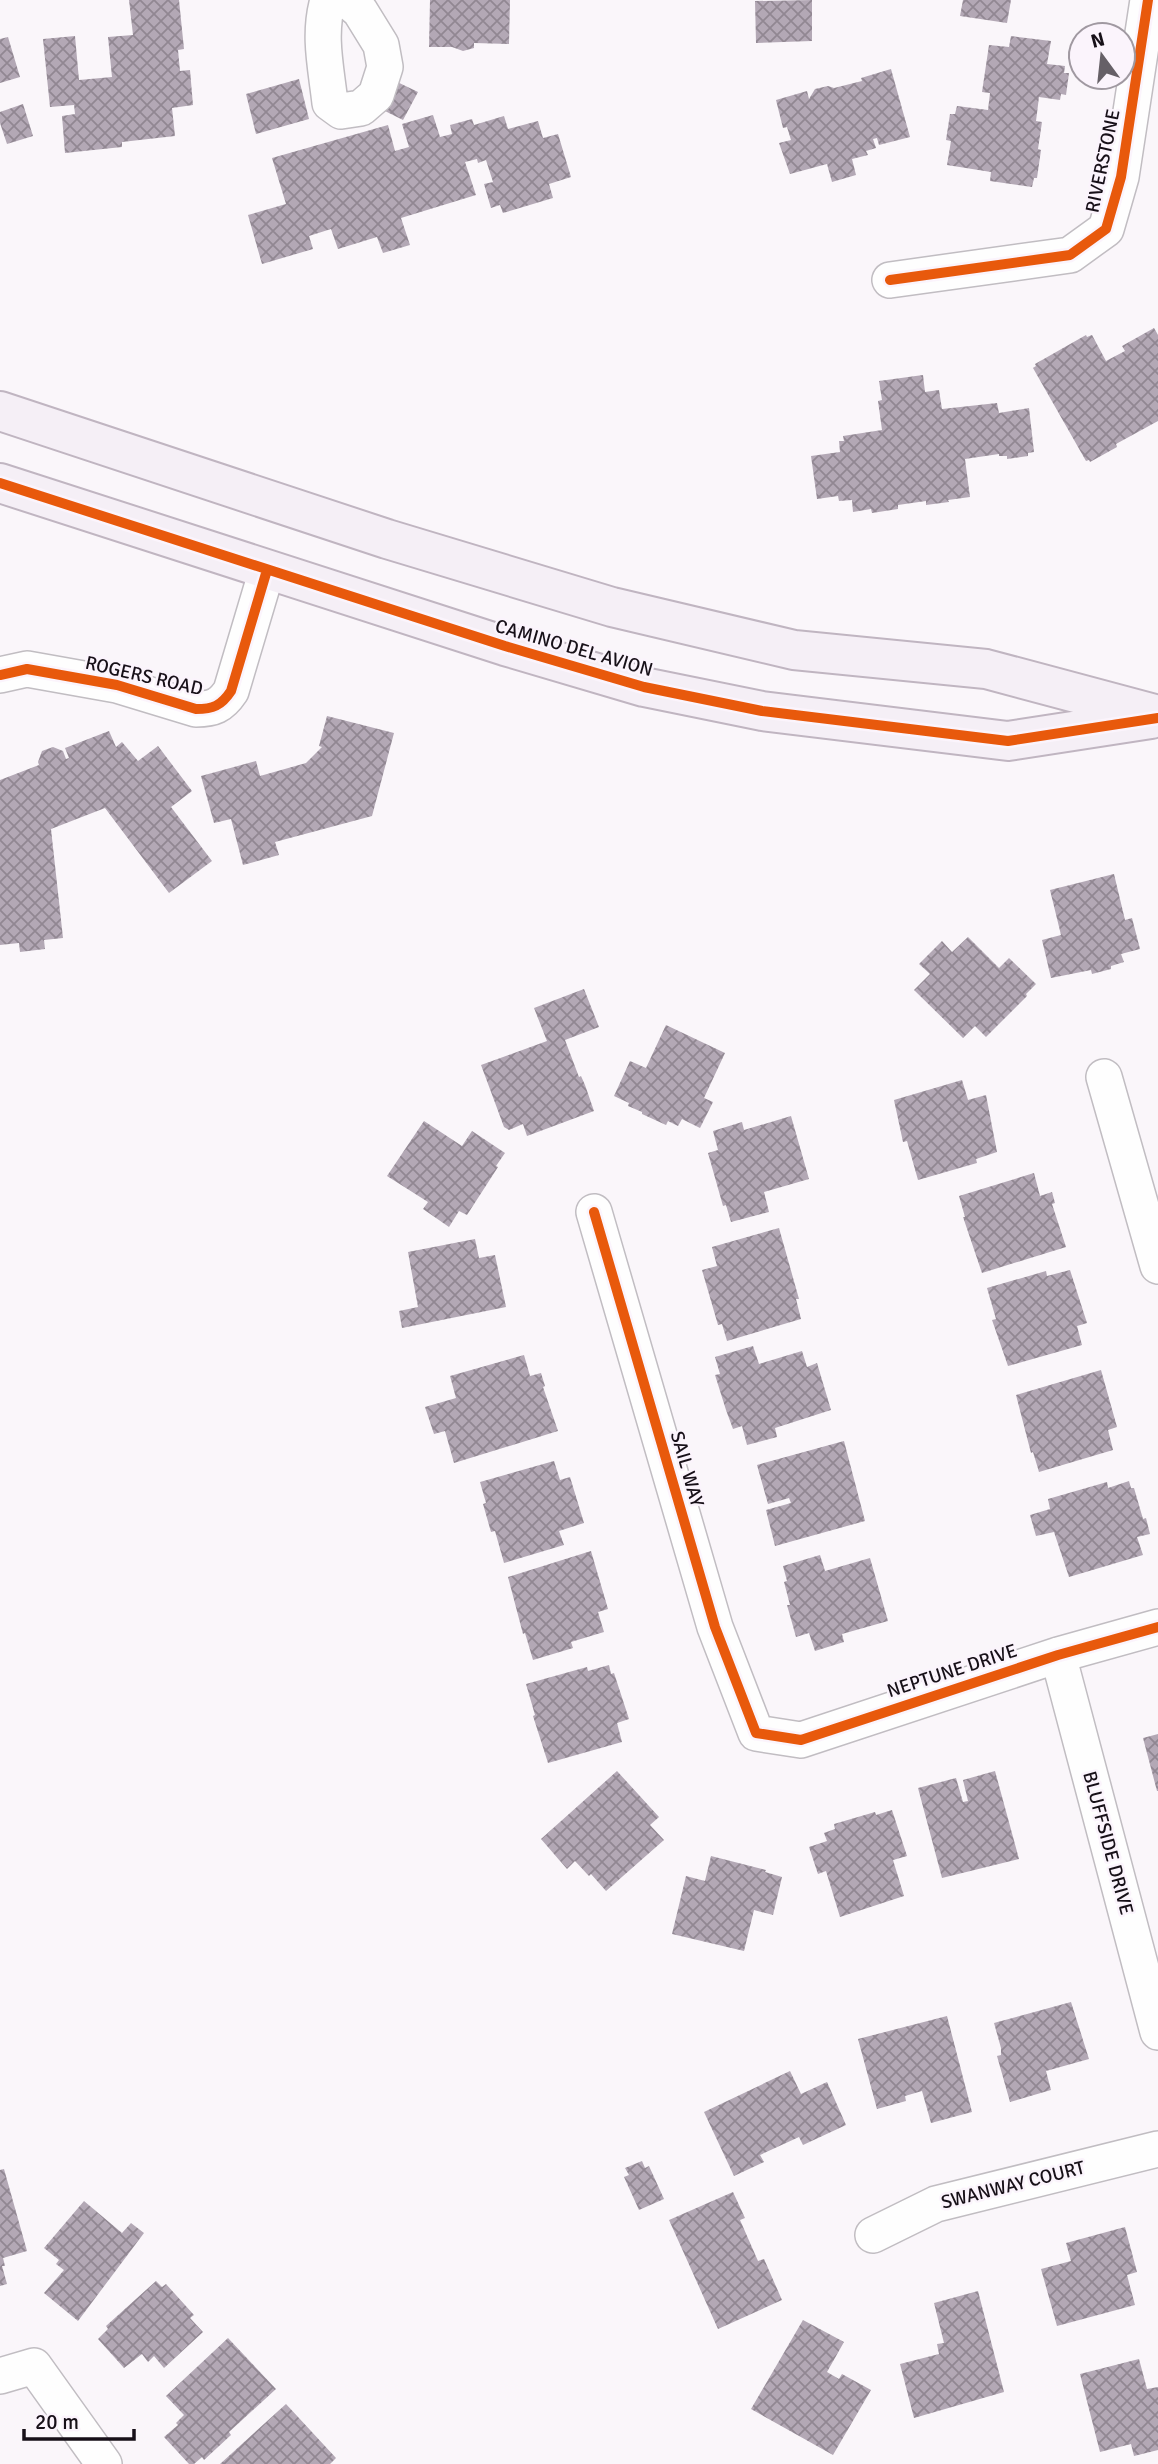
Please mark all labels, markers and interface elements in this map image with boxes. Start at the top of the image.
north arrow [1067,21,1137,91]
text: N [1088,27,1107,54]
street label: RIVERSTONE [1080,107,1126,215]
street label: CAMINO DEL AVION [492,614,656,682]
street label: ROGERS ROAD [83,651,205,701]
street label: SAIL WAY [665,1428,709,1510]
street label: NEPTUNE DRIVE [884,1639,1020,1703]
street label: BLUFFSIDE DRIVE [1077,1769,1139,1917]
street label: SWANWAY COURT [939,2155,1088,2214]
scale bar [24,2398,135,2442]
text: 20 m [35,2409,79,2435]

